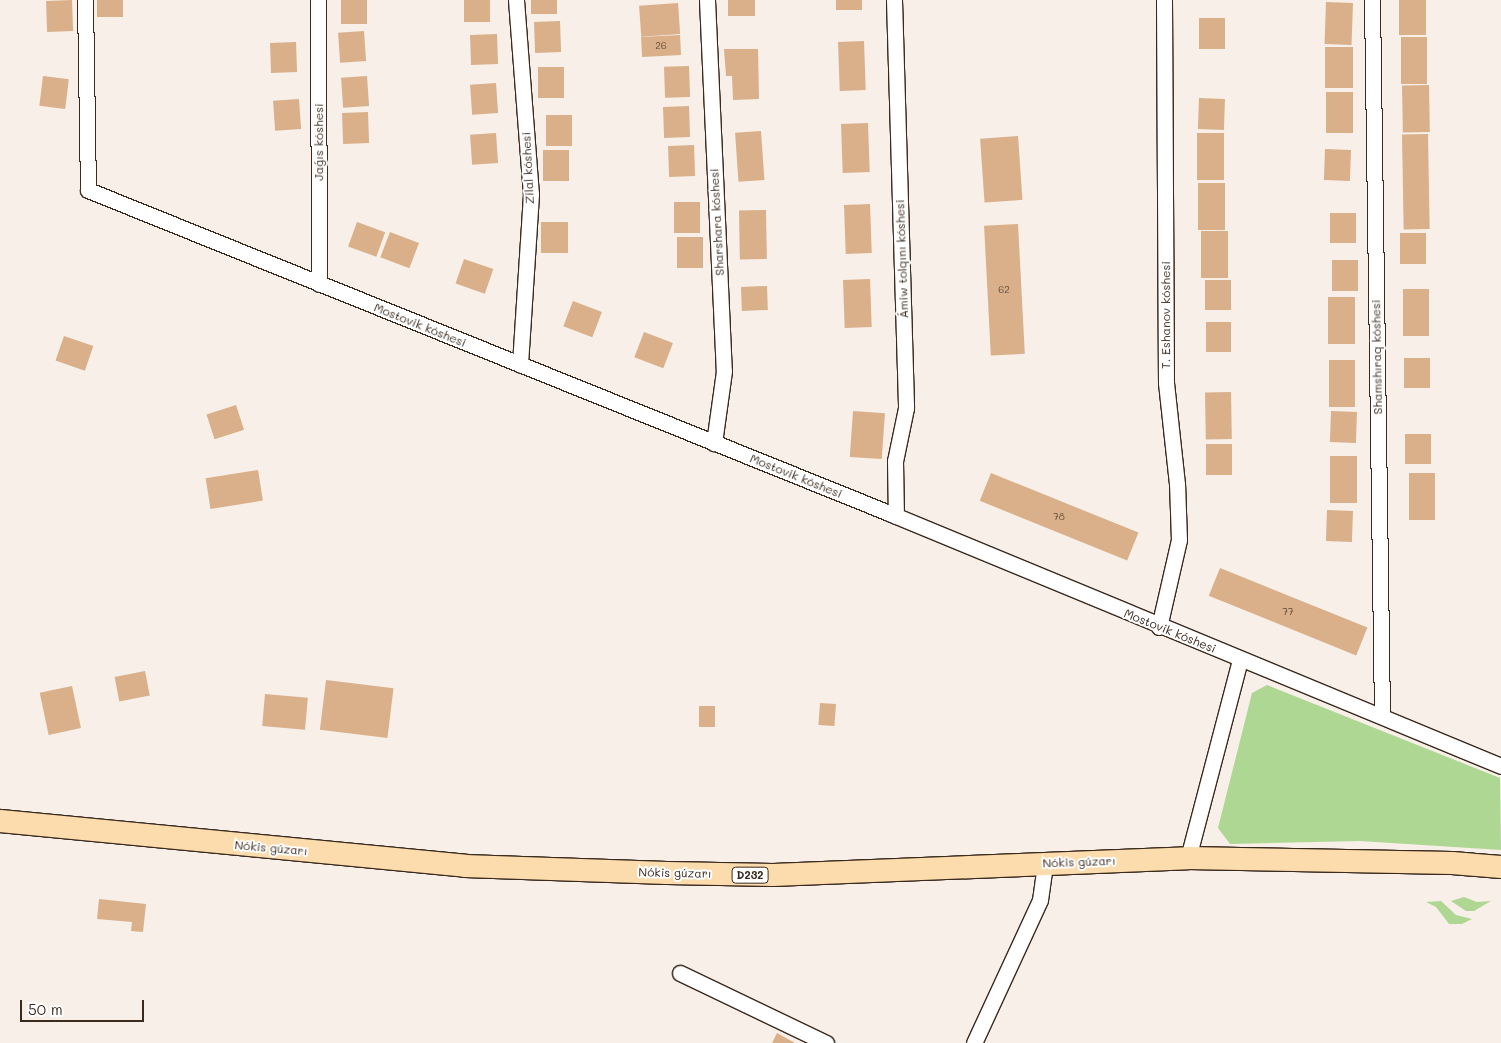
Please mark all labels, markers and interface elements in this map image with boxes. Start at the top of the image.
house number: 26 [655,40,667,52]
street label: Jaǵıs kóshesi [312,103,326,181]
street label: Zilal kóshesi [519,132,537,204]
street label: Sharshara kóshesi [707,168,727,276]
street label: Ámiw tolqını kóshesi [893,199,911,319]
street label: T. Eshanov kóshesi [1159,261,1173,369]
house number: 62 [998,284,1010,296]
street label: Shamshıraq kóshesi [1369,299,1385,415]
street label: Mostovik kóshesi [372,300,468,350]
street label: Mostovik kóshesi [748,451,844,501]
house number: 78 [1053,511,1065,523]
street label: Mostovik kóshesi [1122,606,1218,656]
house number: 77 [1282,606,1294,618]
street label: Nókis gúzarı [234,838,308,858]
street label: Nókis gúzarı [1042,854,1116,870]
street label: Nókis gúzarı [638,865,712,881]
road number: D232 [731,866,769,884]
scale bar [22,990,146,1022]
text: 50 m [28,999,63,1019]

